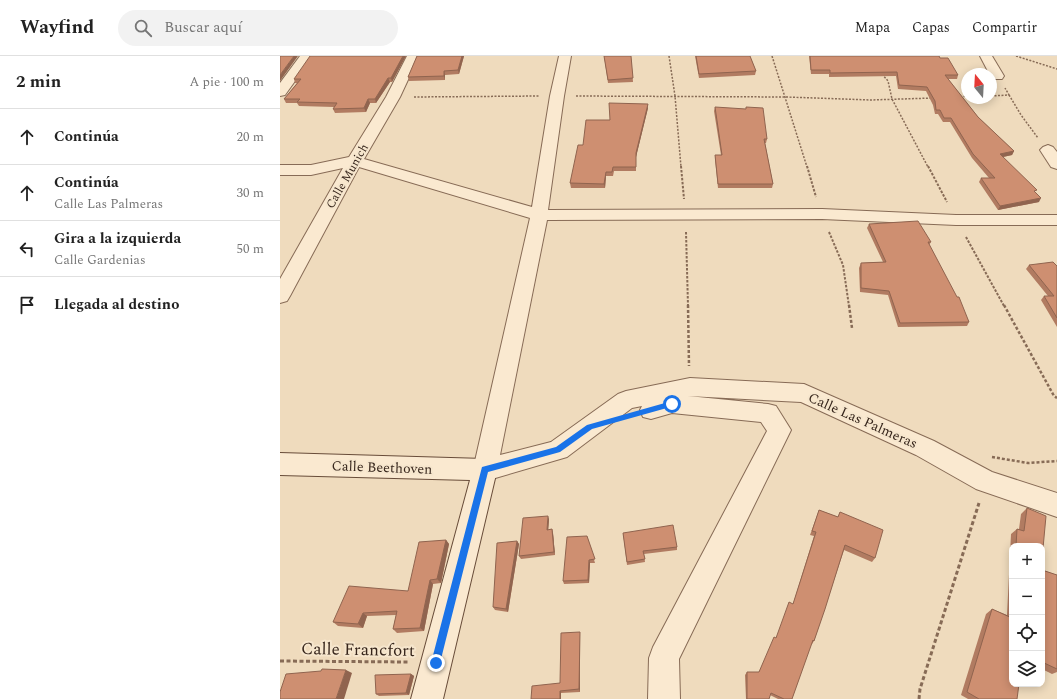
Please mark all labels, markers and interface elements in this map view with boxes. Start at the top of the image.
search box [118,10,398,46]
text: Wayfind [20,13,94,42]
text: Buscar aquí [164,16,242,39]
icon: search [132,17,154,39]
text: Mapa [855,17,890,38]
text: Capas [912,17,950,38]
text: Compartir [972,17,1037,38]
north arrow [961,68,997,104]
text: 2 min [16,69,61,95]
text: A pie · 100 m [190,72,264,92]
text: Continúa [54,125,119,148]
icon: ahead [16,126,38,148]
text: 20 m [237,127,264,147]
street label: Calle Munich [321,140,374,212]
text: Continúa [54,171,119,194]
icon: ahead [16,182,38,204]
text: 30 m [237,183,264,203]
text: Calle Las Palmeras [54,194,163,214]
text: Gira a la izquierda [54,227,181,250]
icon: left [16,238,38,260]
text: 50 m [237,239,264,259]
text: Calle Gardenias [54,250,146,270]
text: Llegada al destino [54,293,179,316]
icon: arrive [16,294,38,316]
street label: Calle Las Palmeras [805,387,921,454]
route start [663,395,681,413]
street label: Calle Beethoven [331,455,433,480]
map controls [1009,543,1045,687]
button: + [1009,543,1045,579]
button: − [1009,579,1045,615]
button: locate [1009,615,1045,651]
street label: Calle Francfort [301,636,415,664]
button: layers [1009,651,1045,687]
route end [427,654,445,672]

